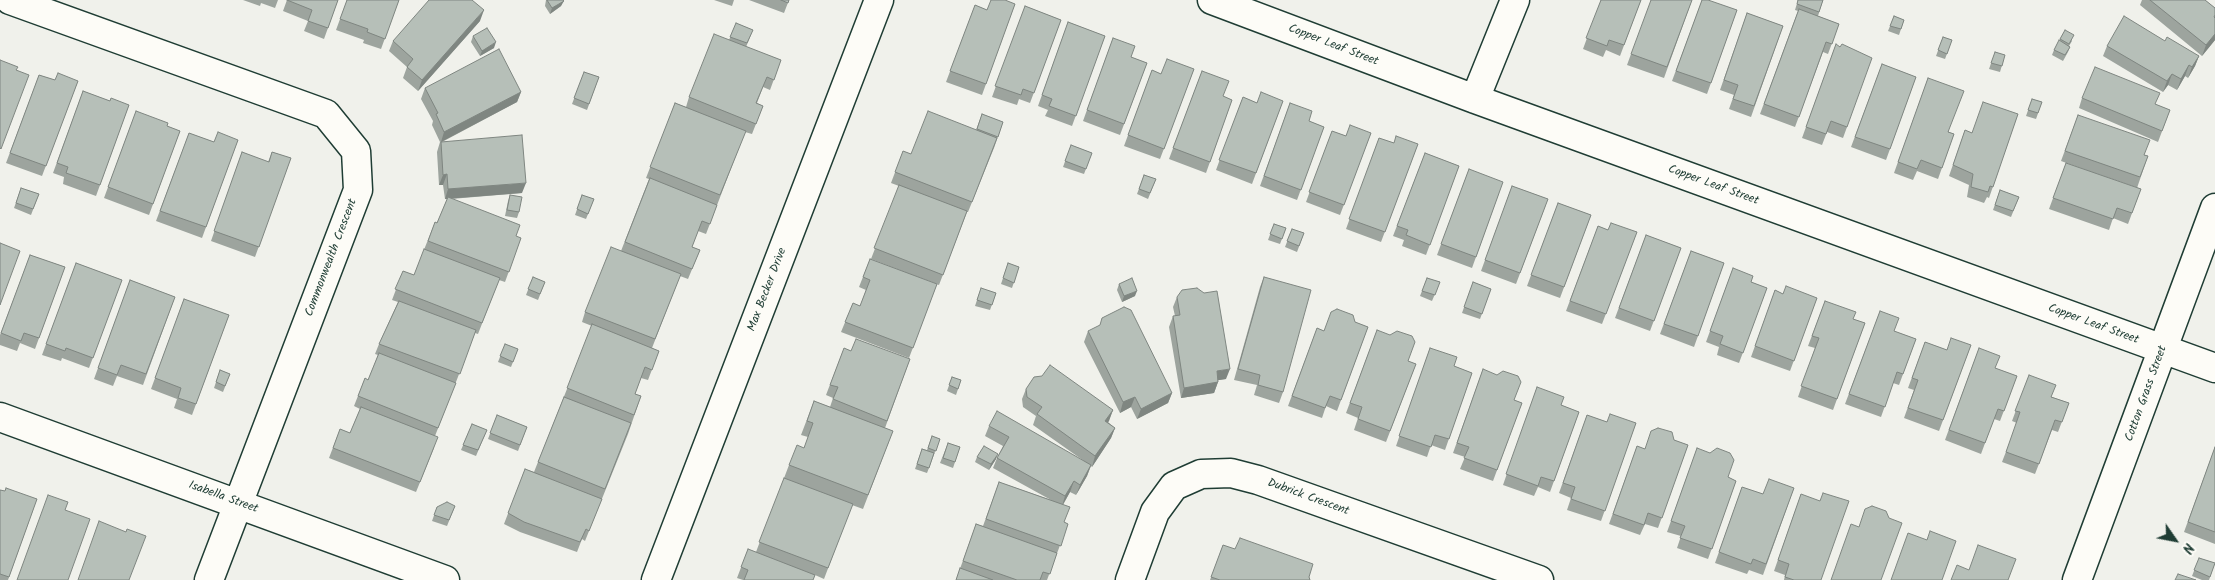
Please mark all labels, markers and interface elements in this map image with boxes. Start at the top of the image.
street label: Copper Leaf Street [1286,22,1380,70]
street label: Copper Leaf Street [1666,163,1760,209]
street label: Commonwealth Crescent [303,197,361,319]
street label: Max Becker Drive [745,246,791,334]
street label: Copper Leaf Street [2046,302,2140,348]
street label: Cotton Grass Street [2123,344,2171,444]
street label: Dubrick Crescent [1265,477,1351,519]
street label: Isabella Street [186,479,260,517]
north arrow [2150,515,2200,565]
text: N [2176,538,2199,558]

